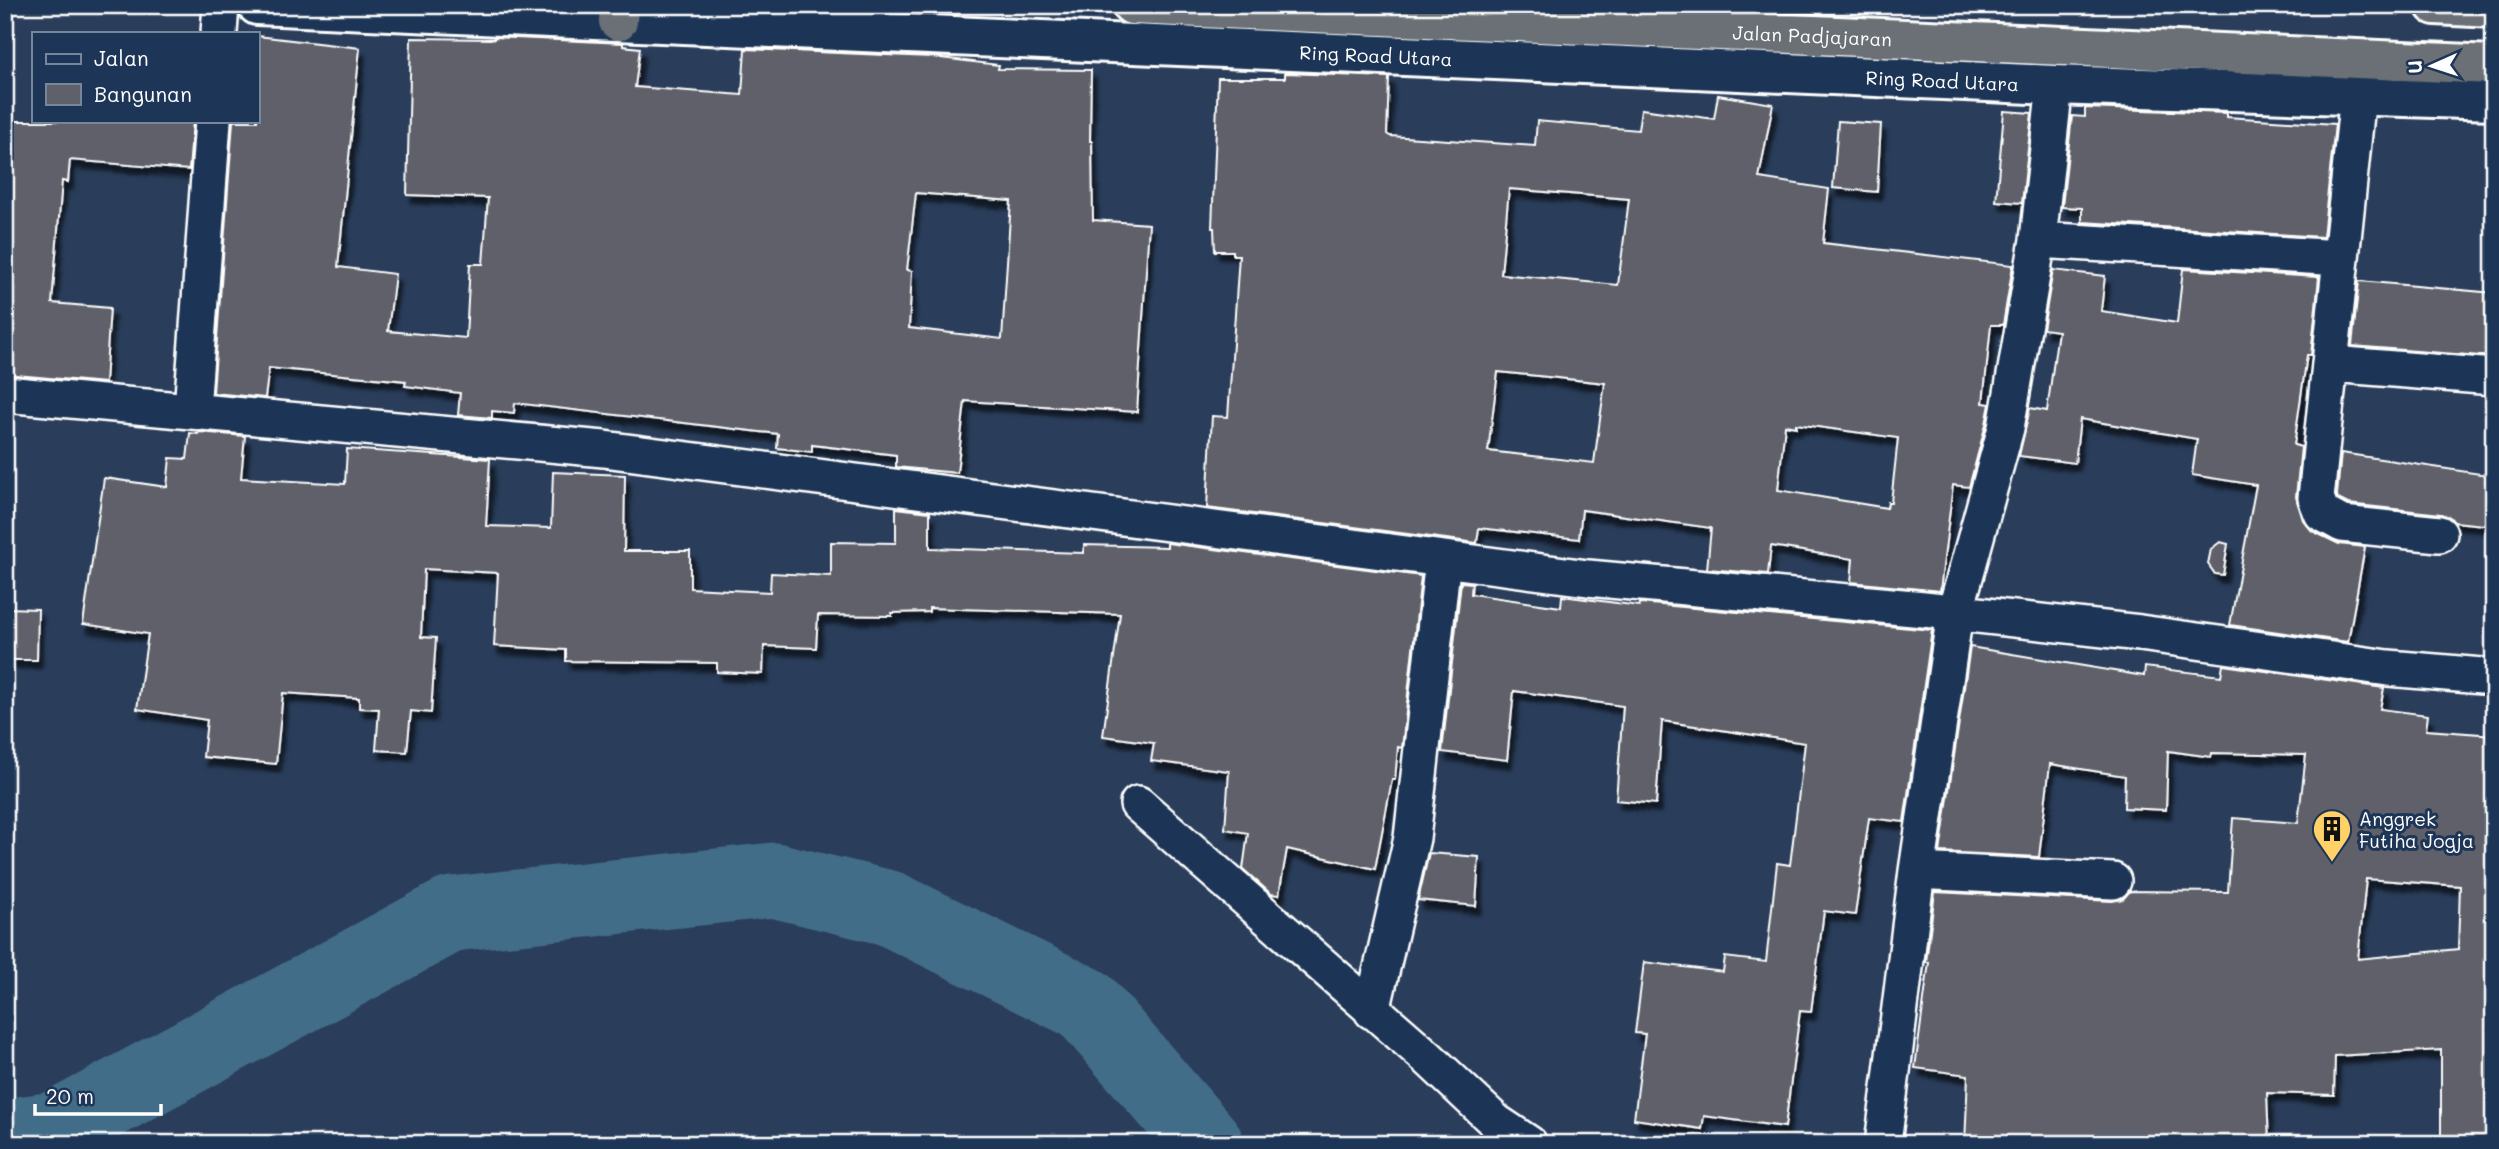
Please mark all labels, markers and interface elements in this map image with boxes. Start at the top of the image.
street label: Jalan Padjajaran [1732,19,1893,51]
legend [32,32,259,122]
north arrow [2398,32,2468,102]
street label: Ring Road Utara [1299,39,1453,71]
text: Jalan [94,44,149,71]
text: U [2402,60,2427,74]
street label: Ring Road Utara [1865,64,2020,96]
text: Bangunan [94,80,192,107]
place label: Anggrek Futiha Jogja [2359,806,2474,853]
building icon: Anggrek Futiha Jogja [2311,808,2353,863]
scale bar [35,1072,161,1116]
text: 20 m [46,1082,94,1109]

